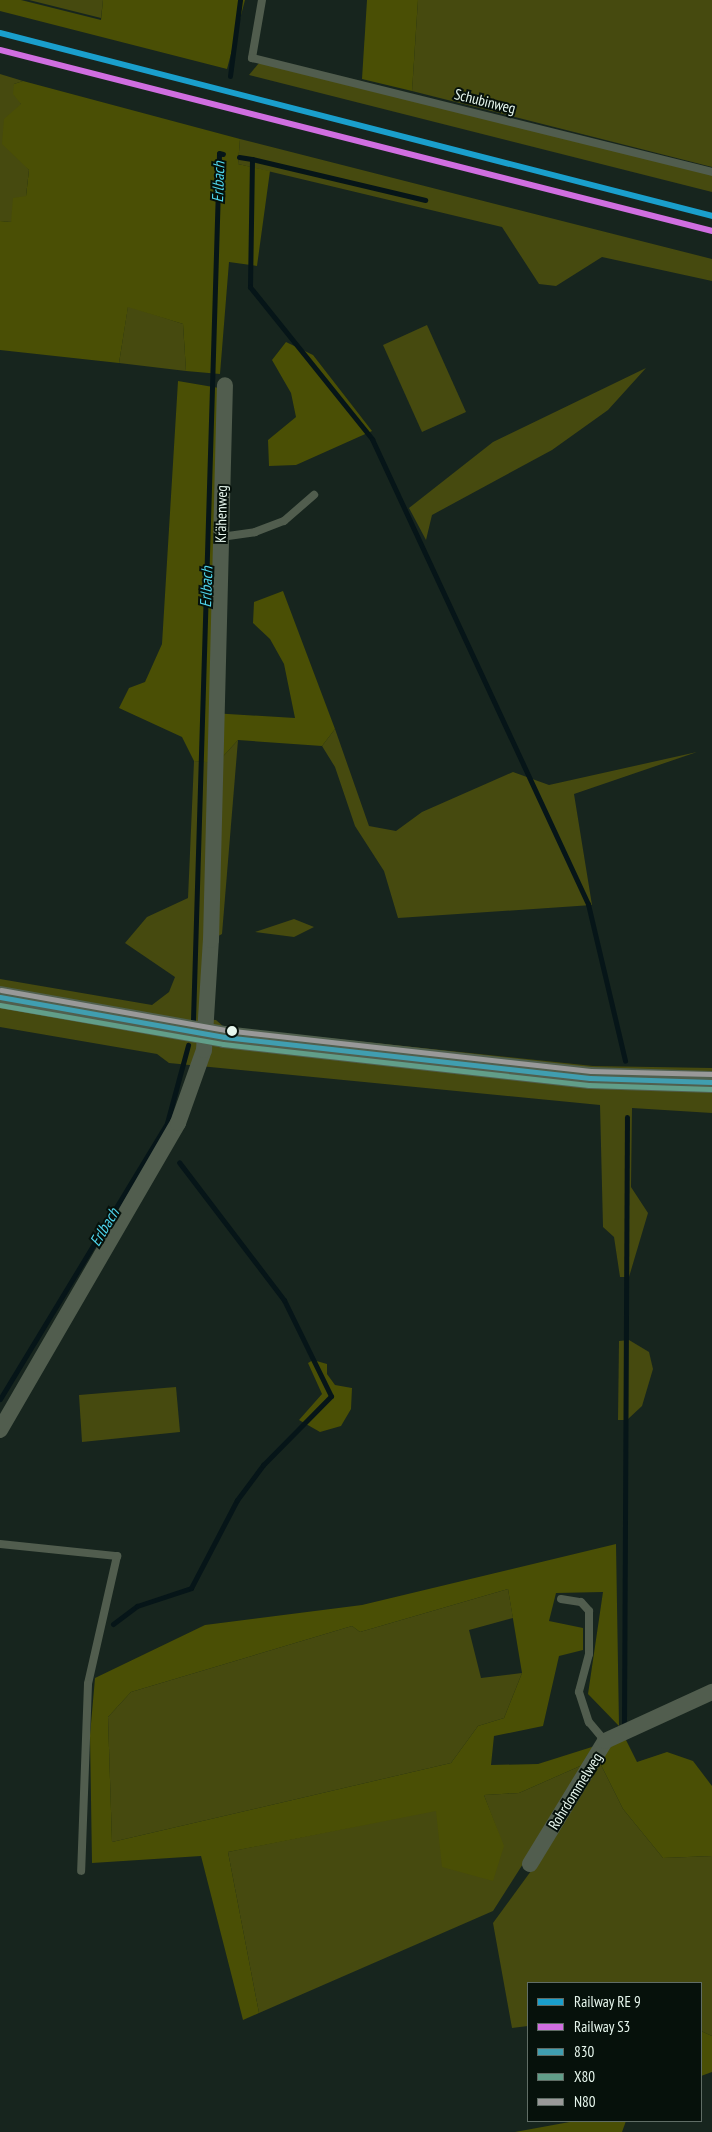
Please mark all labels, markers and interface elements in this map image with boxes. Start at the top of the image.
street label: Schubinweg [453,85,517,117]
water label: Erlbach [208,161,228,203]
street label: Krähenweg [211,485,231,543]
water label: Erlbach [196,566,216,608]
unlabelled marker [227,1026,237,1036]
water label: Erlbach [85,1204,123,1250]
street label: Rohrdommelweg [544,1749,606,1833]
legend [527,1982,702,2122]
text: Railway RE 9 [574,1992,641,2011]
text: Railway S3 [574,2017,630,2036]
text: 830 [574,2042,594,2061]
text: X80 [574,2067,595,2086]
text: N80 [574,2092,596,2111]

